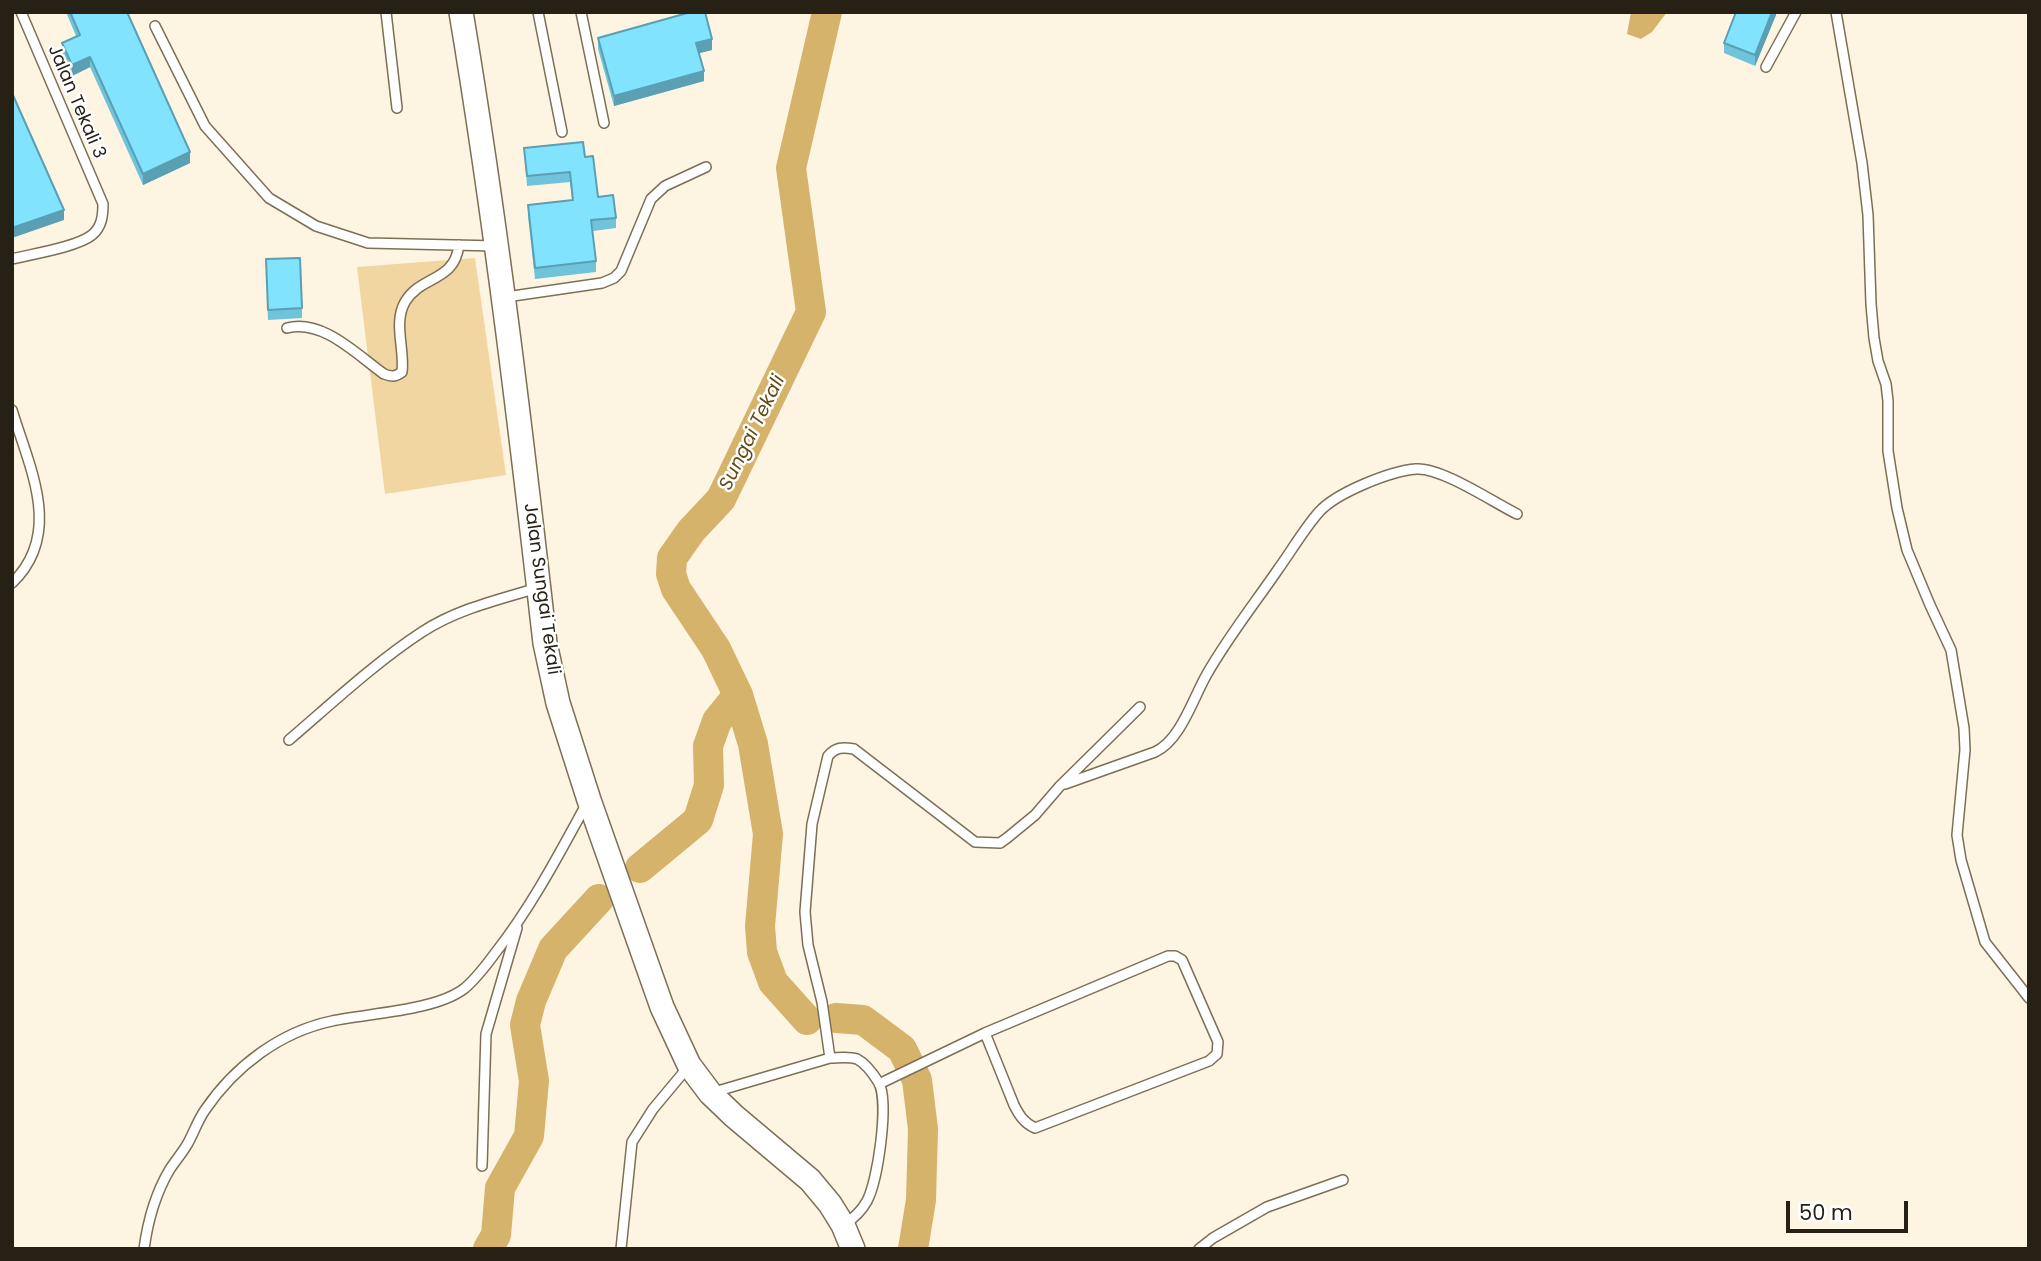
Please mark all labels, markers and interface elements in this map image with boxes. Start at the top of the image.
street label: Jalan Tekali 3 [42,42,110,162]
water label: Sungai Tekali [715,372,791,494]
street label: Jalan Sungai Tekali [518,502,564,676]
scale bar [1789,1188,1912,1232]
text: 50 m [1799,1198,1853,1227]

